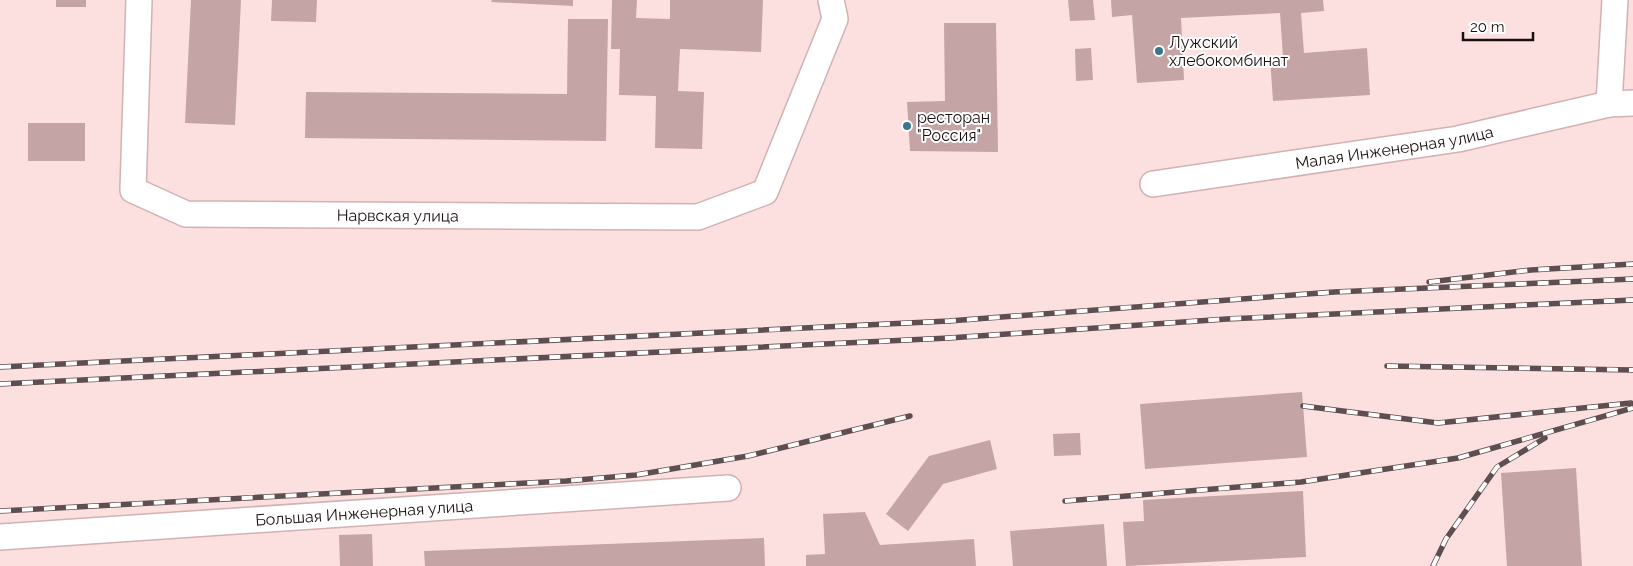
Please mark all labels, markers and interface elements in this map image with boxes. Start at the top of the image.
scale bar [1463,10,1533,42]
text: 20 m [1470,18,1505,36]
place label: Лужский хлебокомбинат [1169,33,1289,70]
marker: Лужский хлебокомбинат [1153,45,1165,57]
place label: ресторан "Россия" [917,108,990,145]
marker: ресторан "Россия" [901,120,913,132]
street label: Малая Инженерная улица [1294,122,1495,173]
street label: Нарвская улица [337,206,459,226]
street label: Большая Инженерная улица [255,496,474,530]

